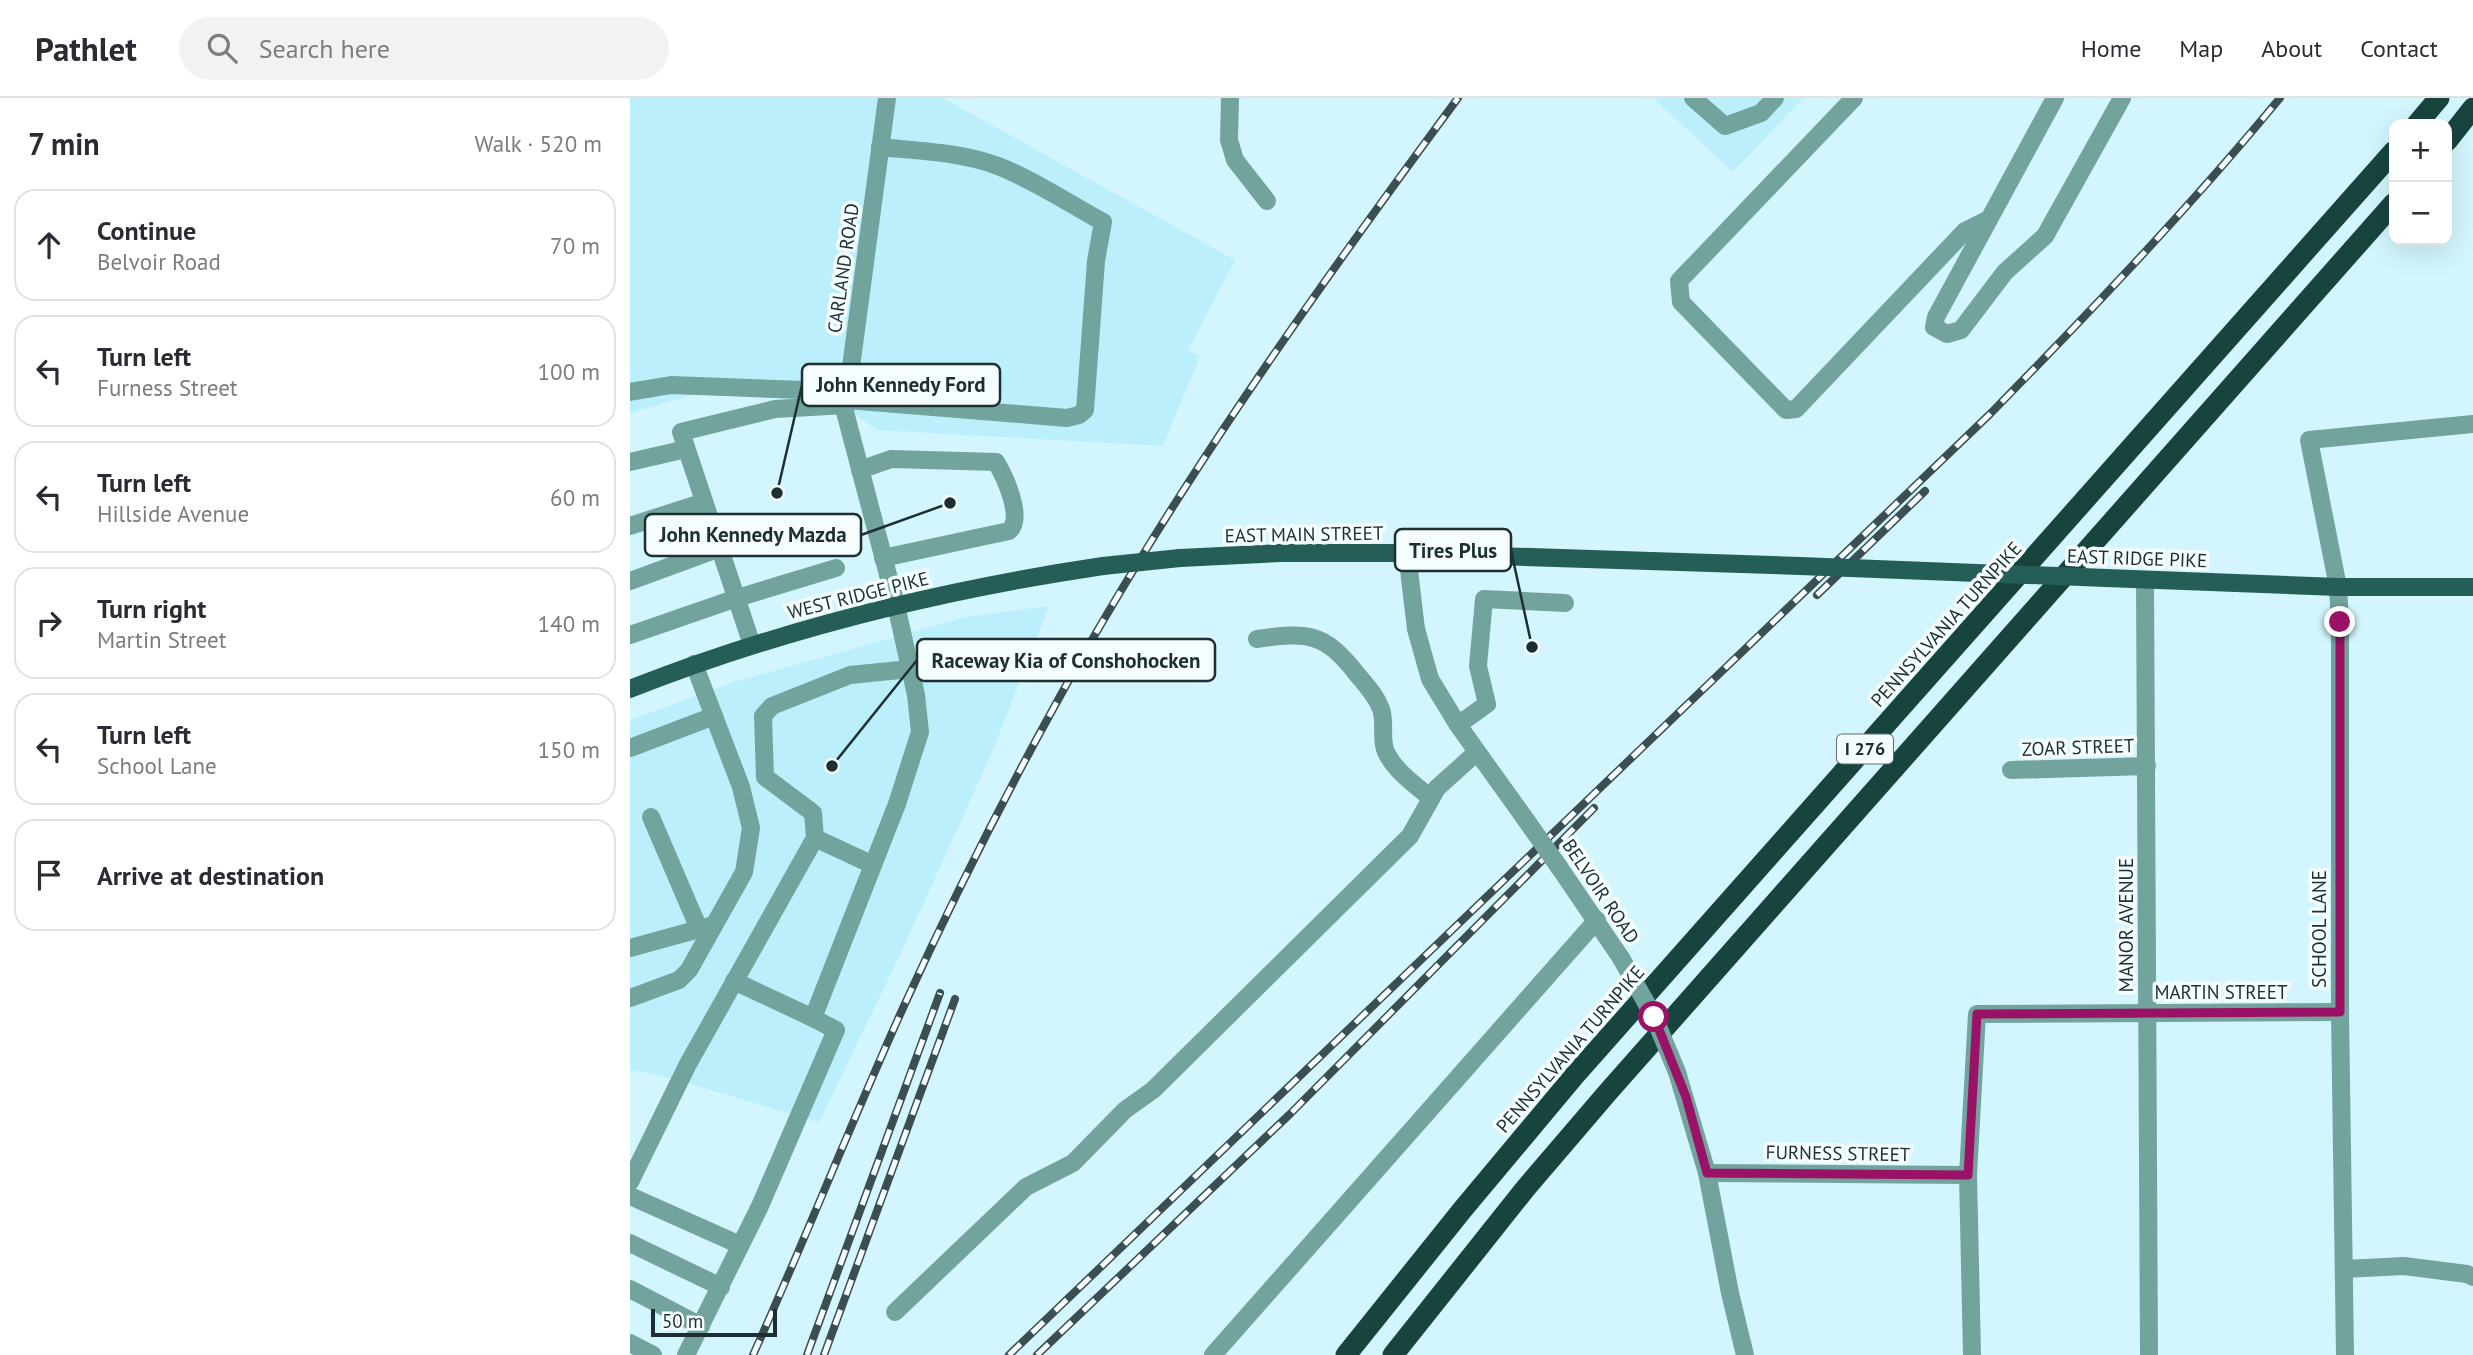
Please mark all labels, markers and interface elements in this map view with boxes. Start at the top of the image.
search box [179,17,669,80]
text: Pathlet [35,27,137,70]
icon: search [203,29,241,67]
text: Search here [259,32,390,65]
text: Home [2081,33,2141,64]
text: Map [2179,33,2223,64]
text: About [2261,33,2322,64]
text: Contact [2360,33,2438,64]
map controls [2389,119,2452,245]
button: + [2389,119,2452,182]
text: 7 min [28,124,100,163]
text: Walk · 520 m [475,129,602,158]
button: − [2389,182,2452,245]
street label: CARLAND ROAD [822,202,864,334]
text: Continue [97,214,196,247]
icon: ahead [30,226,68,264]
text: 70 m [550,231,600,260]
text: Belvoir Road [97,247,221,276]
text: Turn left [97,340,191,373]
icon: left [30,352,68,390]
text: 100 m [538,357,600,386]
callout: John Kennedy Ford [802,364,1000,406]
text: John Kennedy Ford [815,371,986,398]
text: Furness Street [97,373,238,402]
text: Turn left [97,466,191,499]
icon: left [30,478,68,516]
text: 60 m [550,483,600,512]
text: Hillside Avenue [97,499,249,528]
callout: John Kennedy Mazda [645,514,861,556]
text: John Kennedy Mazda [658,521,847,548]
street label: EAST MAIN STREET [1224,521,1384,547]
callout: Tires Plus [1395,529,1511,571]
street label: PENNSYLVANIA TURNPIKE [1865,536,2027,712]
text: Tires Plus [1409,537,1497,564]
street label: EAST RIDGE PIKE [2066,544,2208,572]
street label: WEST RIDGE PIKE [785,566,931,624]
text: Turn right [97,592,206,625]
icon: right [30,604,68,642]
route end [2324,606,2355,637]
text: 140 m [538,609,600,638]
text: Martin Street [97,625,227,654]
callout: Raceway Kia of Conshohocken [917,639,1215,681]
text: Raceway Kia of Conshohocken [932,647,1201,674]
text: Turn left [97,718,191,751]
icon: left [30,730,68,768]
street label: ZOAR STREET [2021,733,2135,761]
road number: I 276 [1837,734,1893,764]
text: 150 m [538,735,600,764]
text: School Lane [97,751,217,780]
street label: BELVOIR ROAD [1557,834,1645,948]
icon: arrive [30,856,68,894]
street label: MANOR AVENUE [2114,858,2138,992]
text: Arrive at destination [97,859,324,892]
street label: SCHOOL LANE [2307,870,2331,988]
street label: PENNSYLVANIA TURNPIKE [1491,960,1649,1138]
street label: MARTIN STREET [2154,980,2288,1004]
route start [1638,1001,1669,1032]
street label: FURNESS STREET [1766,1140,1911,1166]
scale bar [651,1306,777,1338]
text: 50 m [662,1309,703,1333]

